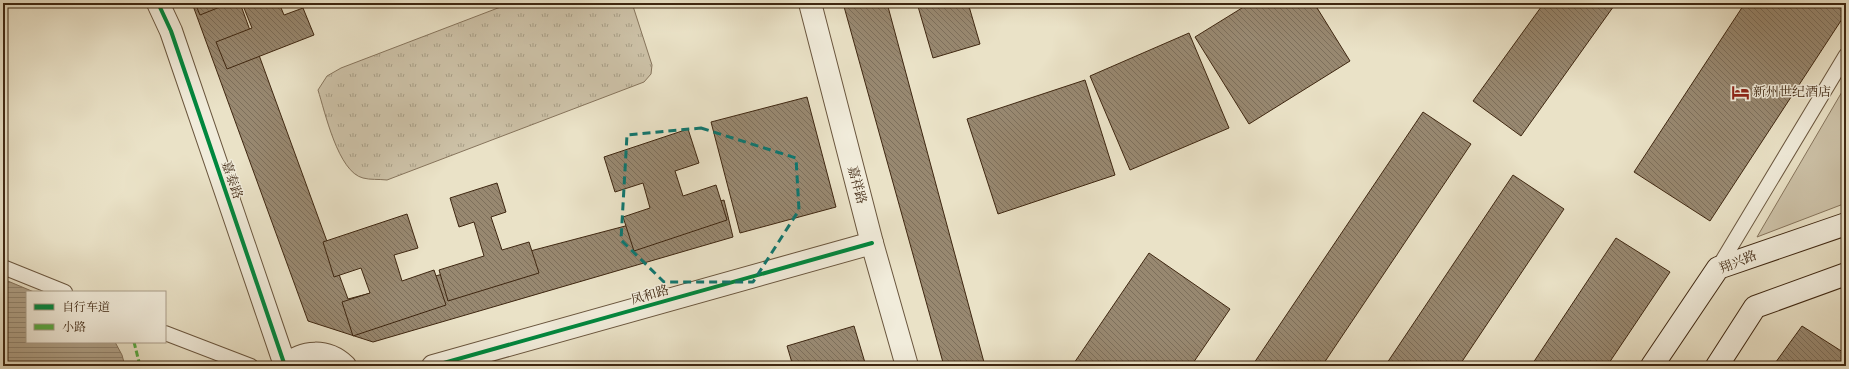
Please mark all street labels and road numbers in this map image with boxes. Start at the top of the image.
street label: 嘉泰路 [218,159,246,201]
street label: 嘉祥路 [844,164,870,206]
street label: 翔兴路 [1717,247,1759,277]
street label: 凤和路 [629,282,671,308]

